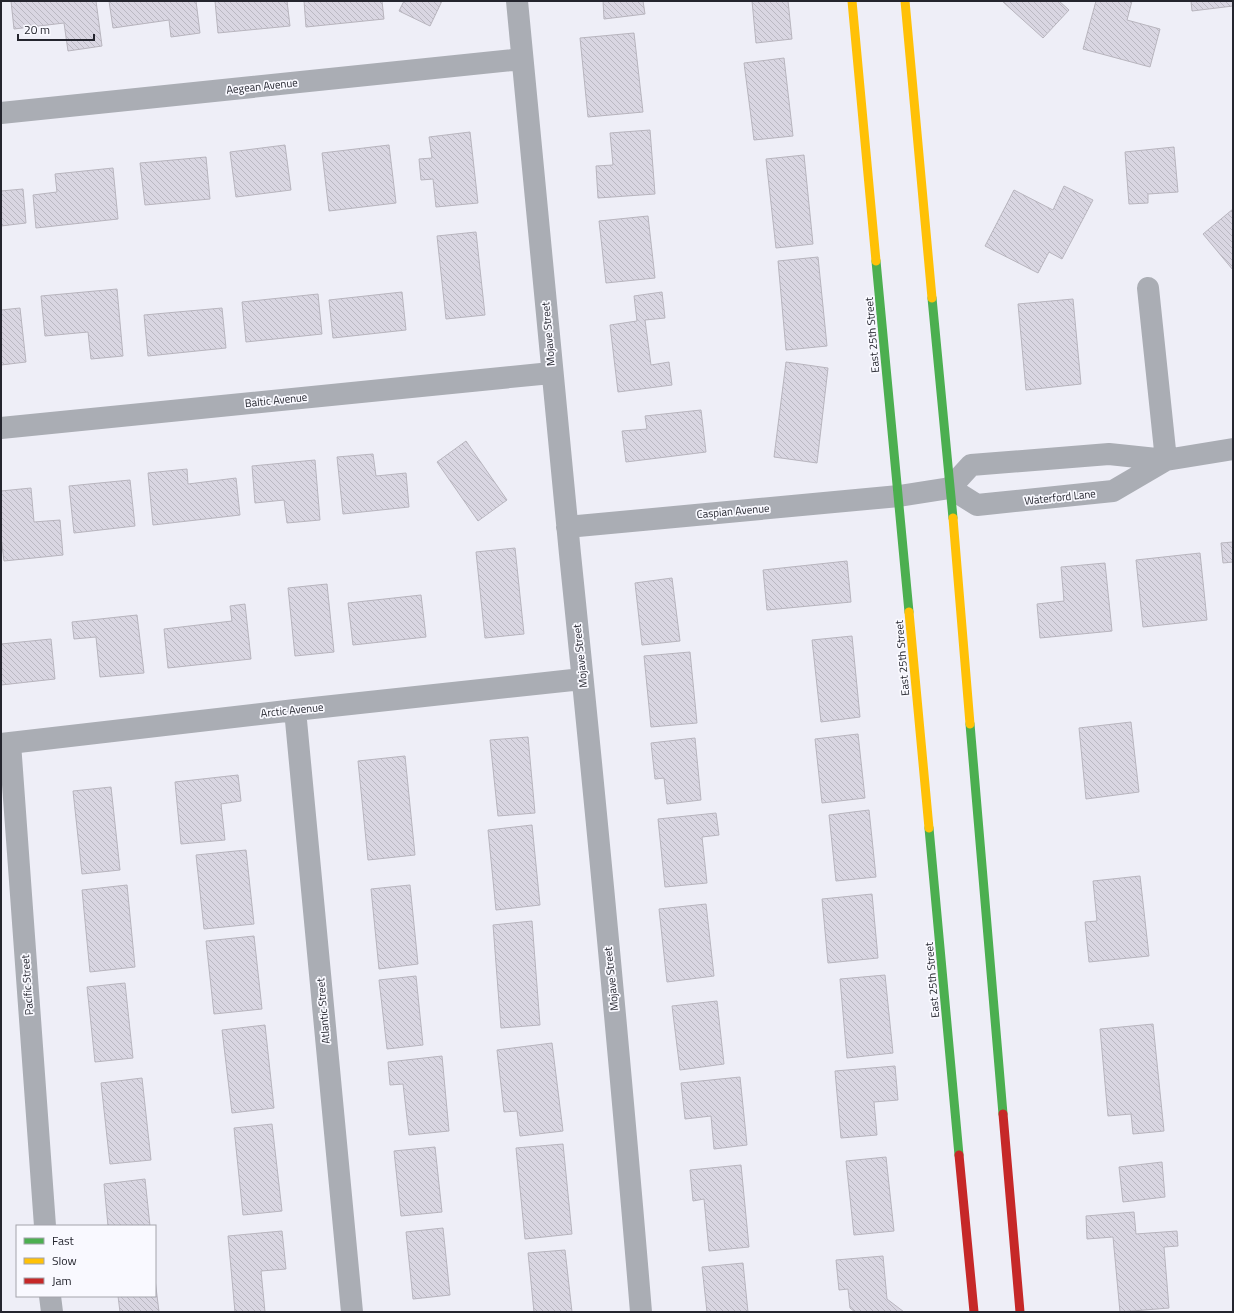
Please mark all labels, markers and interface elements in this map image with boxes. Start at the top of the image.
scale bar [18,16,94,42]
text: 20 m [24,20,50,39]
street label: Aegean Avenue [226,74,299,98]
street label: East 25th Street [861,296,883,373]
street label: Mojave Street [537,301,559,367]
street label: Baltic Avenue [244,389,308,411]
street label: Waterford Lane [1023,485,1097,509]
street label: Caspian Avenue [696,500,771,522]
street label: East 25th Street [891,619,913,696]
street label: Mojave Street [569,623,591,689]
street label: Arctic Avenue [260,699,325,721]
street label: East 25th Street [921,941,943,1018]
street label: Mojave Street [600,946,622,1012]
street label: Pacific Street [17,954,37,1016]
street label: Atlantic Street [312,977,334,1045]
legend [16,1225,156,1297]
text: Fast [52,1231,75,1250]
text: Slow [52,1251,77,1270]
text: Jam [52,1271,72,1290]

